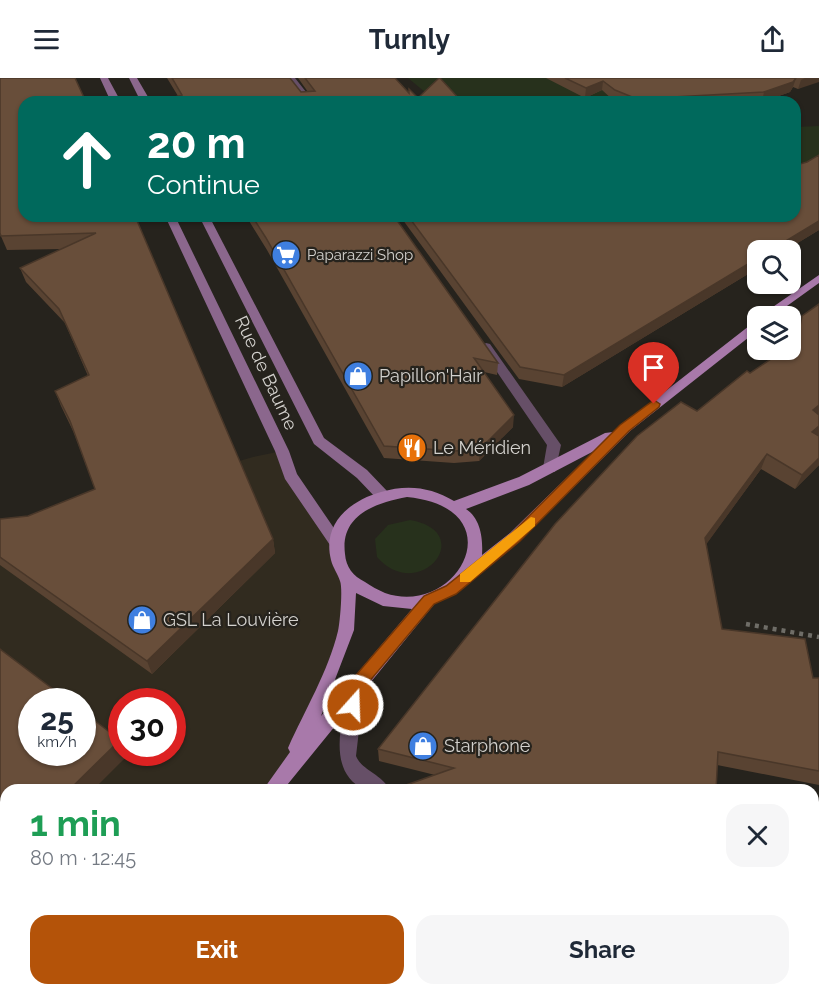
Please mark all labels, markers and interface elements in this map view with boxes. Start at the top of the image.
icon: menu [30,23,63,56]
icon: share [756,23,789,56]
text: Turnly [369,24,450,55]
text: 20 m [147,119,246,168]
icon: ahead [48,120,126,198]
text: Continue [147,169,260,200]
supermarket icon: Paparazzi Shop [270,239,302,271]
map controls [747,240,801,360]
button: search [747,240,801,294]
place label: Paparazzi Shop [307,246,413,264]
button: layers [747,306,801,360]
street label: Rue de Baume [231,312,302,434]
pin [628,342,679,404]
icon: arrive [637,351,670,384]
shop icon: Papillon'Hair [342,360,374,392]
place label: Papillon'Hair [379,365,483,386]
restaurant icon: Le Méridien [396,432,428,464]
place label: Le Méridien [433,437,531,458]
shop icon: GSL La Louvière [126,604,158,636]
place label: GSL La Louvière [163,609,299,630]
position arrow [321,673,385,737]
speed limit sign: 30 [108,688,186,766]
text: 25 [40,702,74,737]
shop icon: Starphone [407,730,439,762]
text: km/h [37,733,77,751]
place label: Starphone [444,735,531,756]
text: 1 min [30,802,121,844]
button: close [726,804,789,867]
text: 80 m · 12:45 [30,846,136,870]
button: Exit [30,915,404,984]
button: Share [416,915,789,984]

